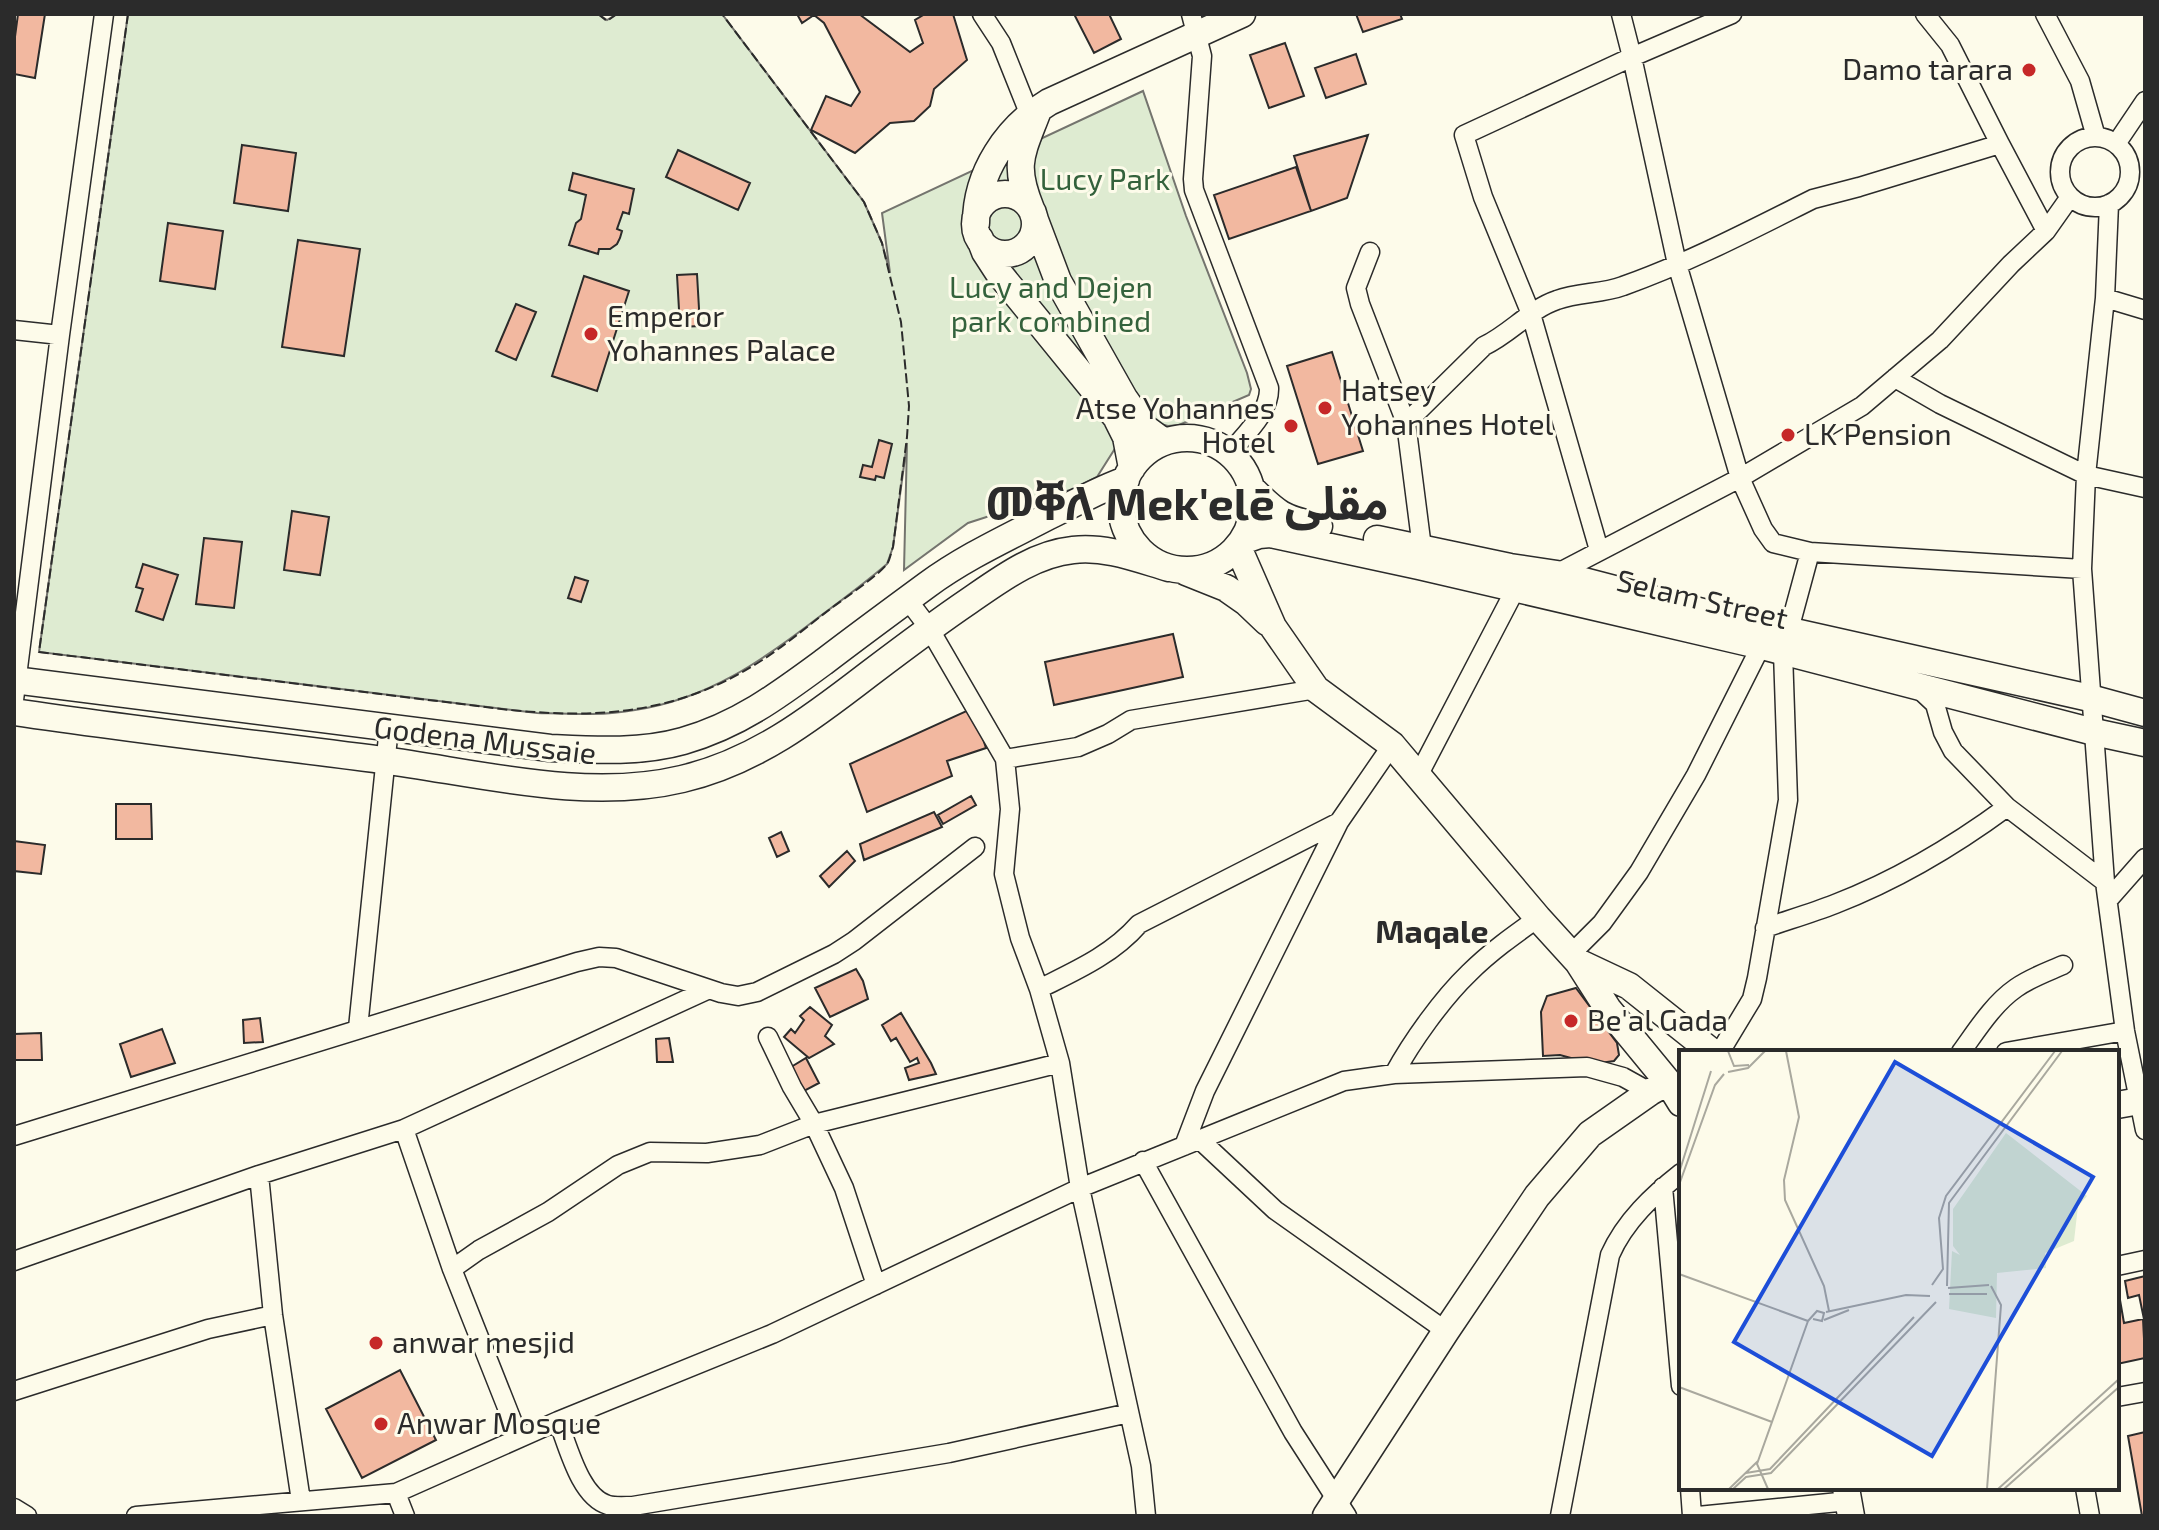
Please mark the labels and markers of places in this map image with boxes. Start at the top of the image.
place label: Damo tarara [1842,50,2013,86]
marker: Damo tarara [2020,61,2038,79]
place label: Emperor Yohannes Palace [607,297,836,367]
marker: Emperor Yohannes Palace [582,325,600,343]
place label: Hatsey Yohannes Hotel [1341,371,1554,441]
place label: Atse Yohannes Hotel [1076,389,1275,459]
marker: Hatsey Yohannes Hotel [1316,399,1334,417]
place label: LK Pension [1804,415,1952,451]
marker: Atse Yohannes Hotel [1282,417,1300,435]
marker: LK Pension [1779,426,1797,444]
place label: Be'al Gada [1587,1001,1728,1037]
marker: Be'al Gada [1562,1012,1580,1030]
place label: anwar mesjid [392,1323,575,1359]
marker: anwar mesjid [367,1334,385,1352]
place label: Anwar Mosque [397,1404,601,1440]
marker: Anwar Mosque [372,1415,390,1433]

